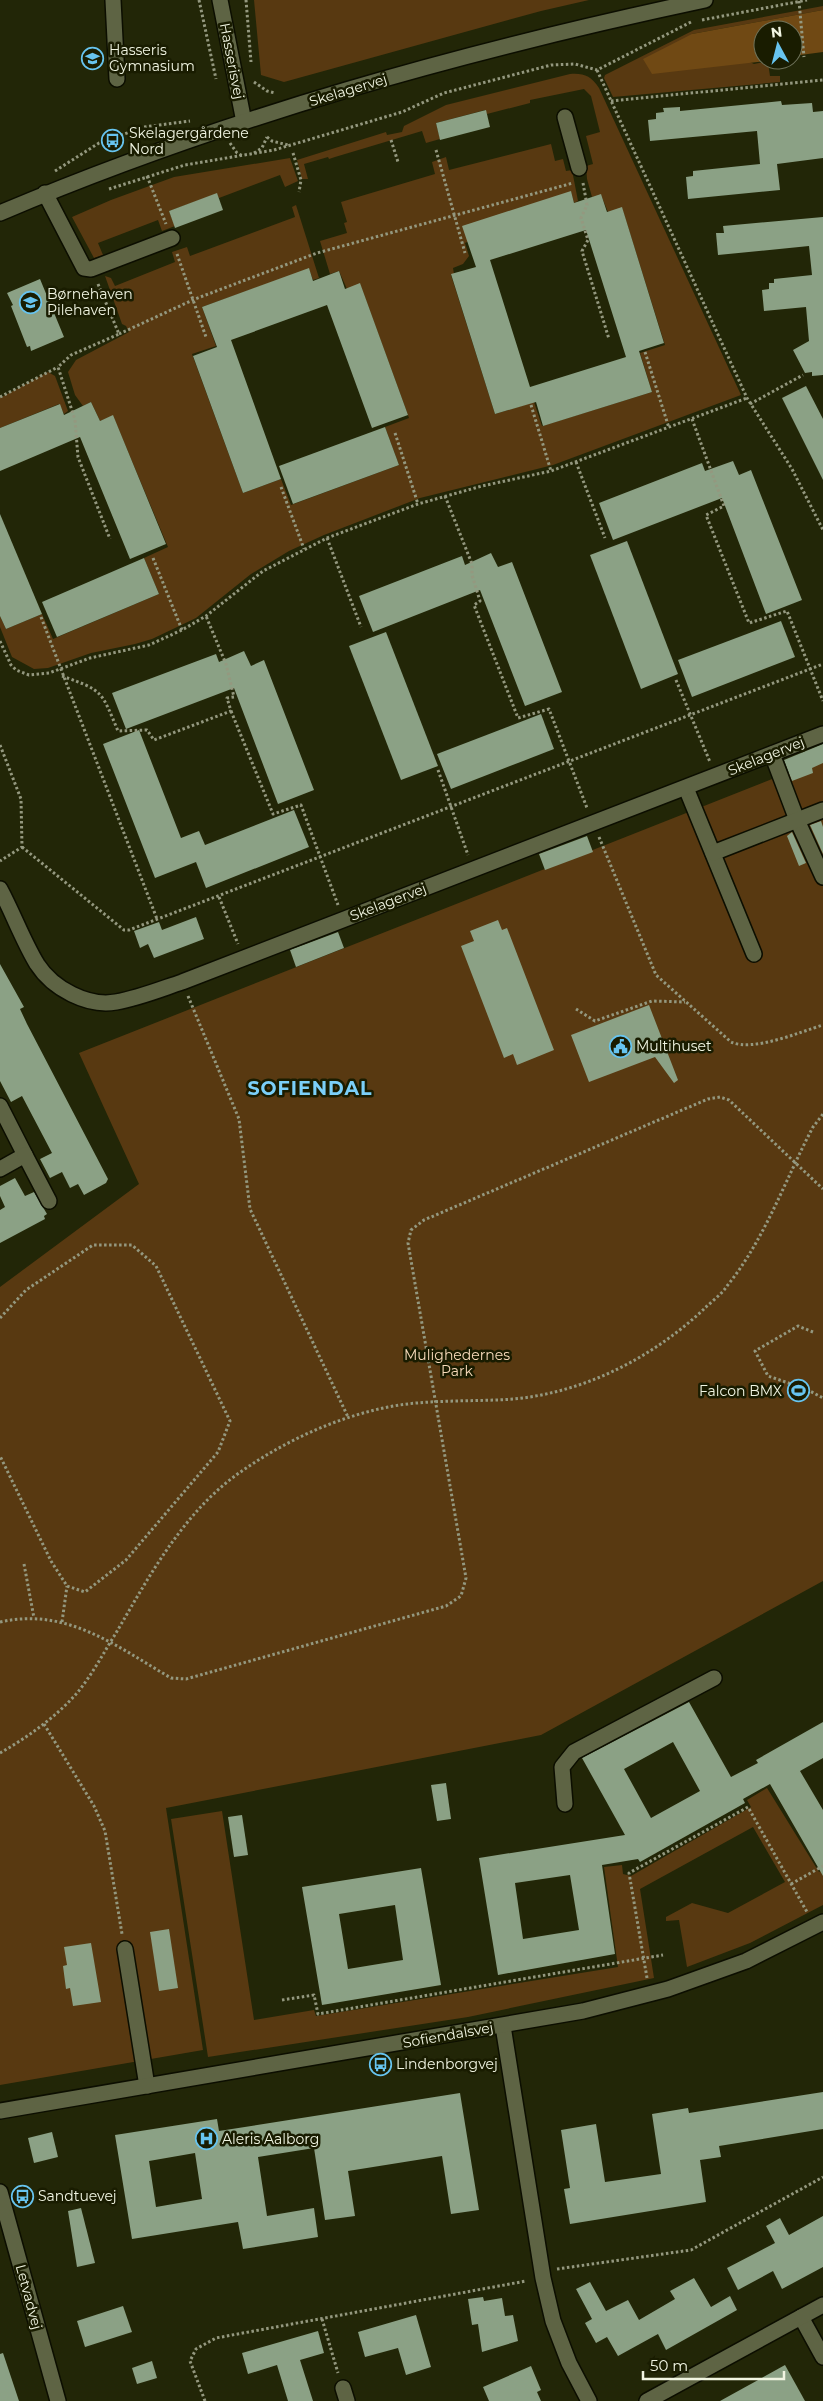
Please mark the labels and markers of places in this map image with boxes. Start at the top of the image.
place label: Hasseris Gymnasium [109,41,195,75]
school or university icon: Hasseris Gymnasium [81,46,105,70]
place label: Skelagergårdene Nord [129,124,249,158]
bus stop icon: Skelagergårdene Nord [101,129,125,153]
place label: Børnehaven Pilehaven [47,285,133,319]
school or university icon: Børnehaven Pilehaven [19,290,43,314]
public building icon: Multihuset [608,1034,632,1058]
place label: Multihuset [636,1037,712,1055]
sports icon: Falcon BMX [786,1379,810,1403]
place label: Falcon BMX [699,1382,782,1400]
bus stop icon: Lindenborgvej [368,2052,392,2076]
place label: Lindenborgvej [396,2055,498,2073]
hospital icon: Aleris Aalborg [194,2127,218,2151]
place label: Aleris Aalborg [222,2130,319,2148]
bus stop icon: Sandtuevej [10,2184,34,2208]
place label: Sandtuevej [38,2187,117,2205]

